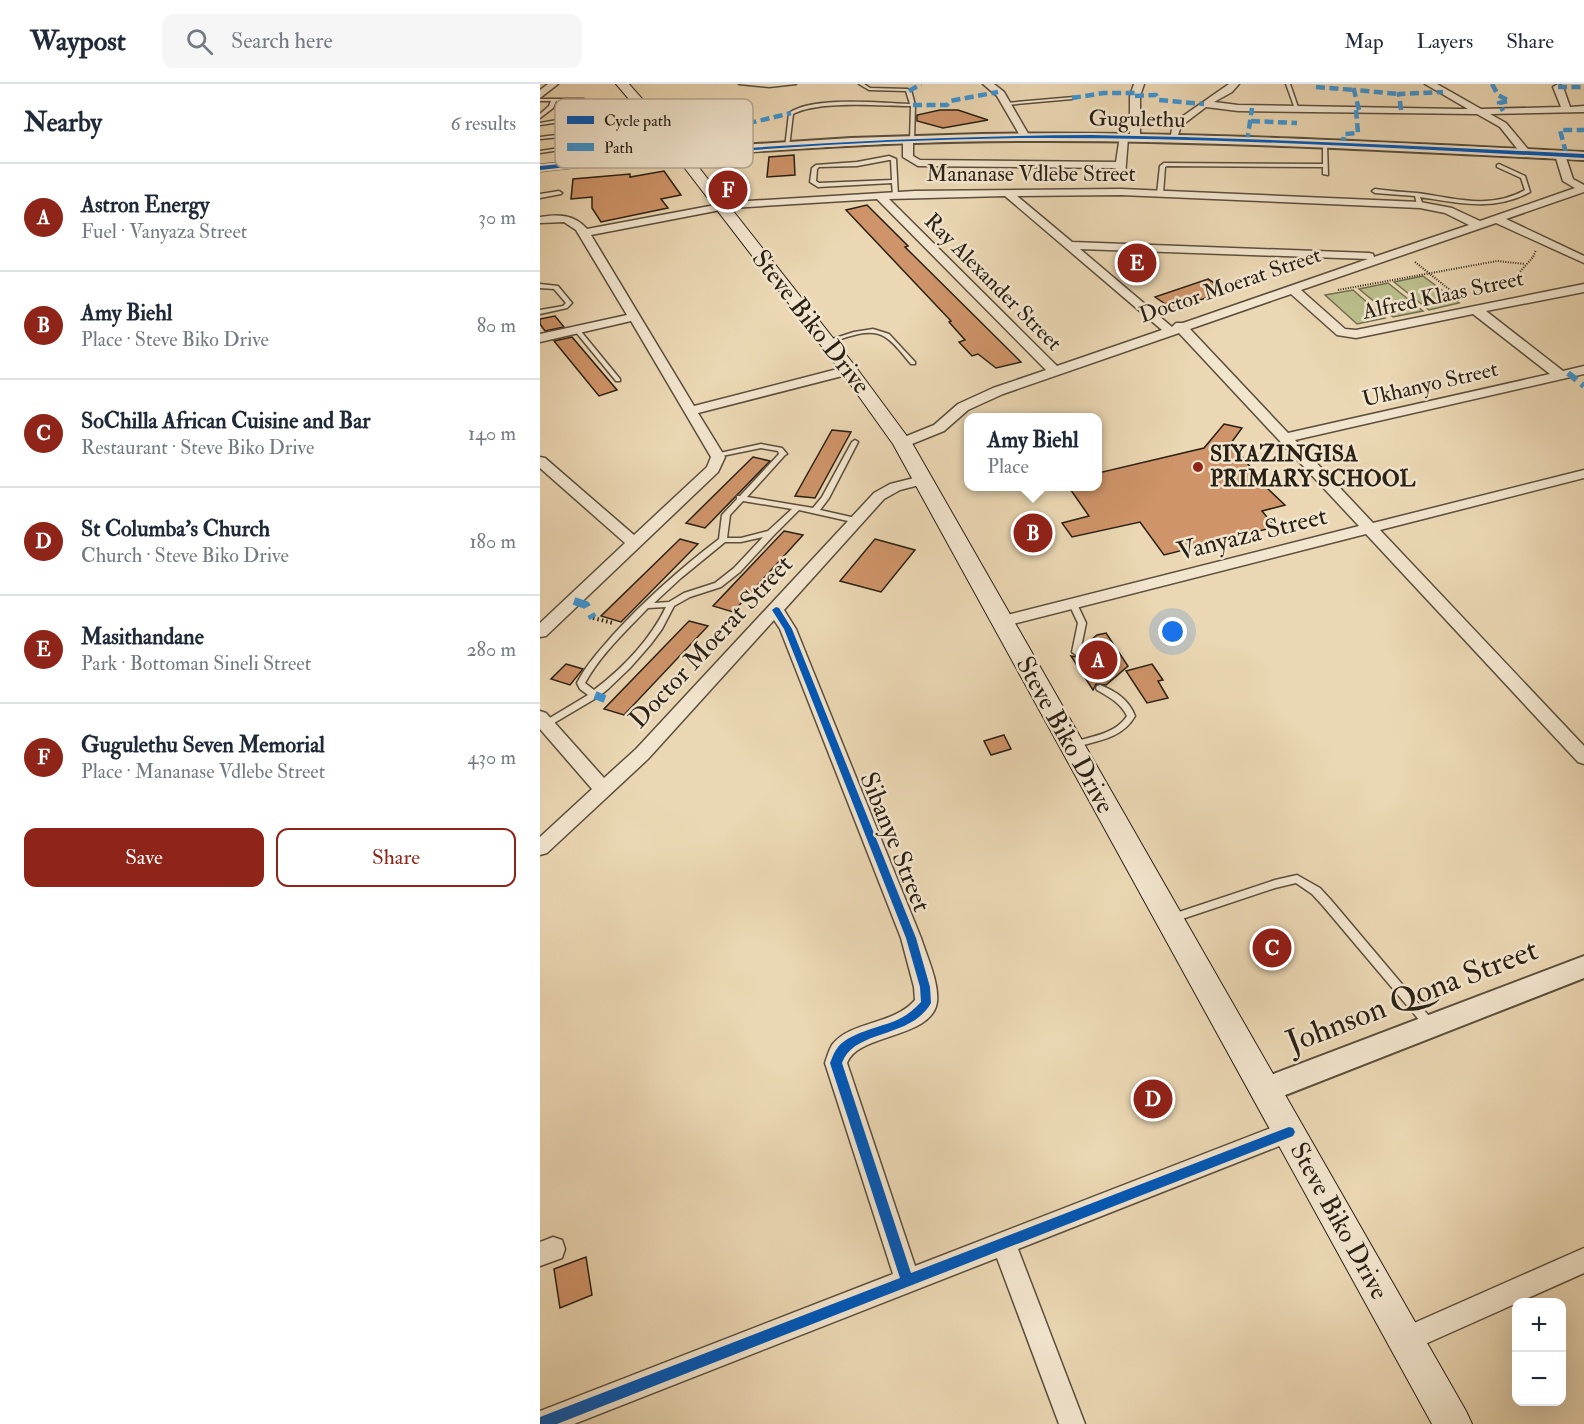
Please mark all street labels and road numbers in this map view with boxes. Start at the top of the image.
street label: Gugulethu [1088,104,1186,134]
street label: Mananase Vdlebe Street [926,160,1136,188]
street label: Ray Alexander Street [918,207,1068,357]
street label: Doctor Moerat Street [1135,241,1325,329]
street label: Steve Biko Drive [745,243,877,401]
street label: Alfred Klaas Street [1359,264,1526,326]
street label: Ukhanyo Street [1359,355,1501,413]
street label: Vanyaza Street [1174,500,1330,568]
street label: Doctor Moerat Street [623,549,799,735]
street label: Steve Biko Drive [1009,651,1121,819]
street label: Sibanye Street [852,767,938,917]
street label: Johnson Qona Street [1280,930,1544,1063]
street label: Steve Biko Drive [1283,1137,1395,1305]

